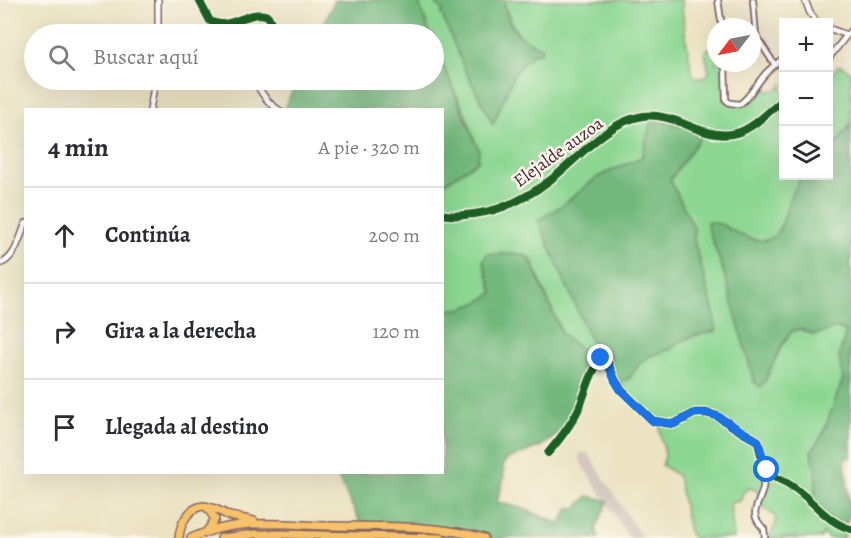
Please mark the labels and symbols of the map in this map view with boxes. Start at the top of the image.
north arrow [707,18,761,72]
street label: Elejalde auzoa [508,111,608,193]
route end [587,344,613,370]
route start [753,456,779,482]

